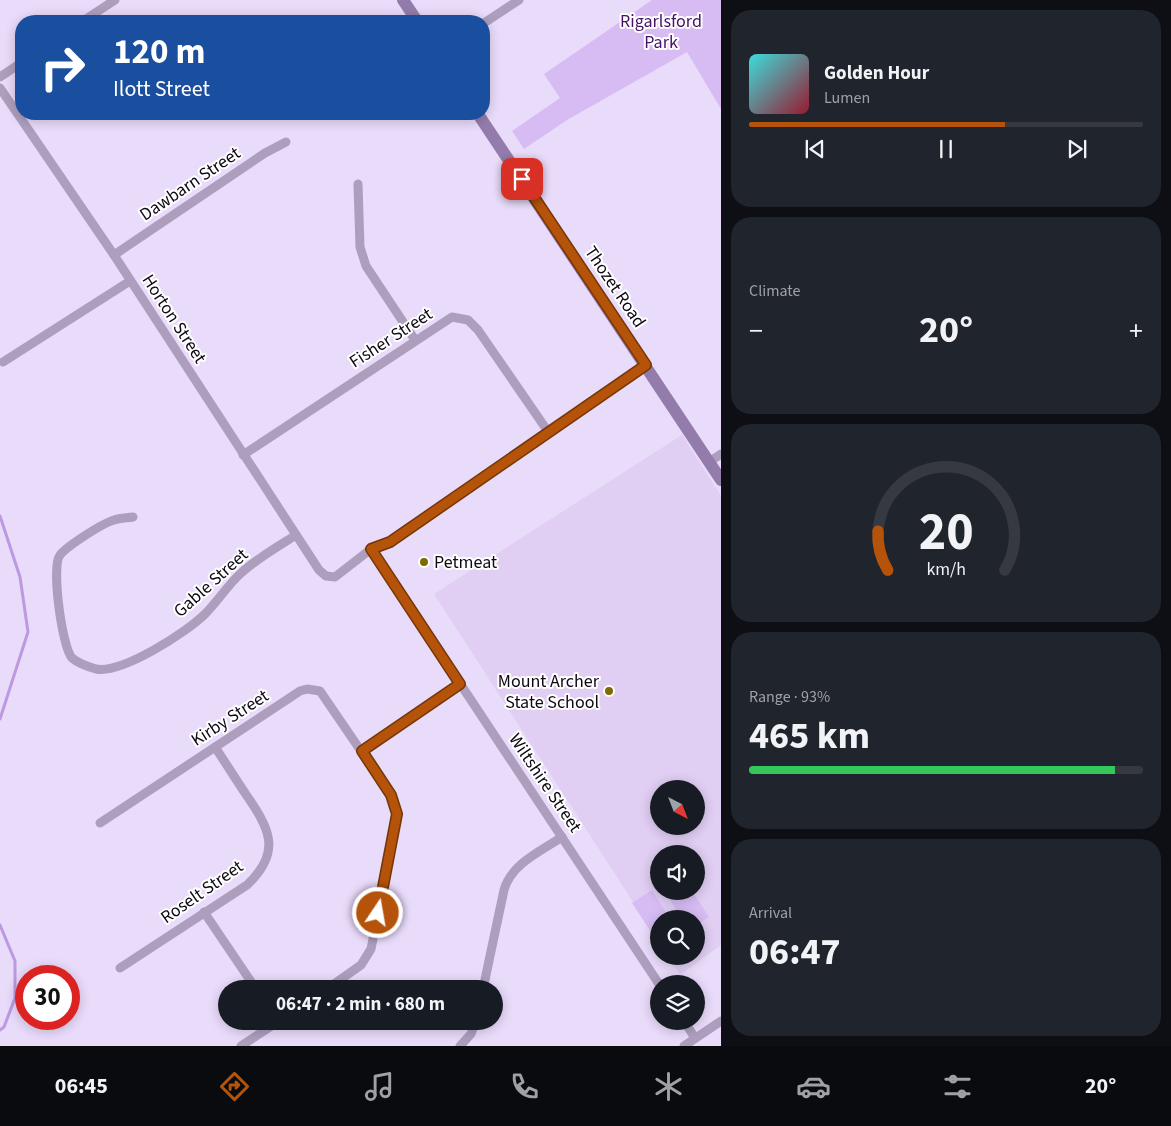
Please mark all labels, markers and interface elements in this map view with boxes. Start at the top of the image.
park label: Rigarlsford Park [620,9,702,55]
text: 120 m [113,27,205,77]
icon: right [30,35,95,100]
text: Golden Hour [824,60,929,87]
text: Ilott Street [113,73,210,105]
text: Lumen [824,87,870,109]
icon: previous [801,135,829,163]
icon: pause [932,135,960,163]
icon: next [1063,135,1091,163]
street label: Dawbarn Street [135,141,245,227]
pin [501,158,543,200]
icon: arrive [508,165,536,193]
street label: Thozet Road [578,241,652,333]
street label: Horton Street [136,269,212,369]
text: Climate [749,280,800,302]
street label: Fisher Street [345,302,437,374]
text: 20° [919,303,973,357]
text: − [749,311,763,351]
text: + [1129,311,1143,351]
text: 20 [919,496,973,570]
street label: Gable Street [168,543,254,623]
place label: Petmeat [434,550,497,575]
marker: Petmeat [418,556,430,568]
text: km/h [926,557,966,582]
place label: Mount Archer State School [498,669,600,715]
street label: Kirby Street [186,684,274,752]
marker: Mount Archer State School [603,685,615,697]
text: Range · 93% [749,686,830,708]
text: 465 km [749,709,870,763]
street label: Wiltshire Street [503,729,587,837]
north arrow [650,780,705,835]
map controls [650,780,705,1030]
button: sound [650,845,705,900]
street label: Roselt Street [156,854,248,930]
position arrow [351,886,403,938]
text: Arrival [749,902,792,924]
button: search [650,910,705,965]
text: 06:47 [749,925,841,979]
speed limit sign: 30 [15,965,80,1030]
button: layers [650,975,705,1030]
text: 06:47 · 2 min · 680 m [276,991,445,1018]
icon: directions [217,1069,252,1104]
icon: music [362,1069,397,1104]
icon: phone [507,1069,542,1104]
icon: climate [651,1069,686,1104]
icon: car [796,1069,831,1104]
icon: filters [940,1069,975,1104]
text: 06:45 [55,1070,108,1102]
text: 20° [1085,1070,1116,1102]

